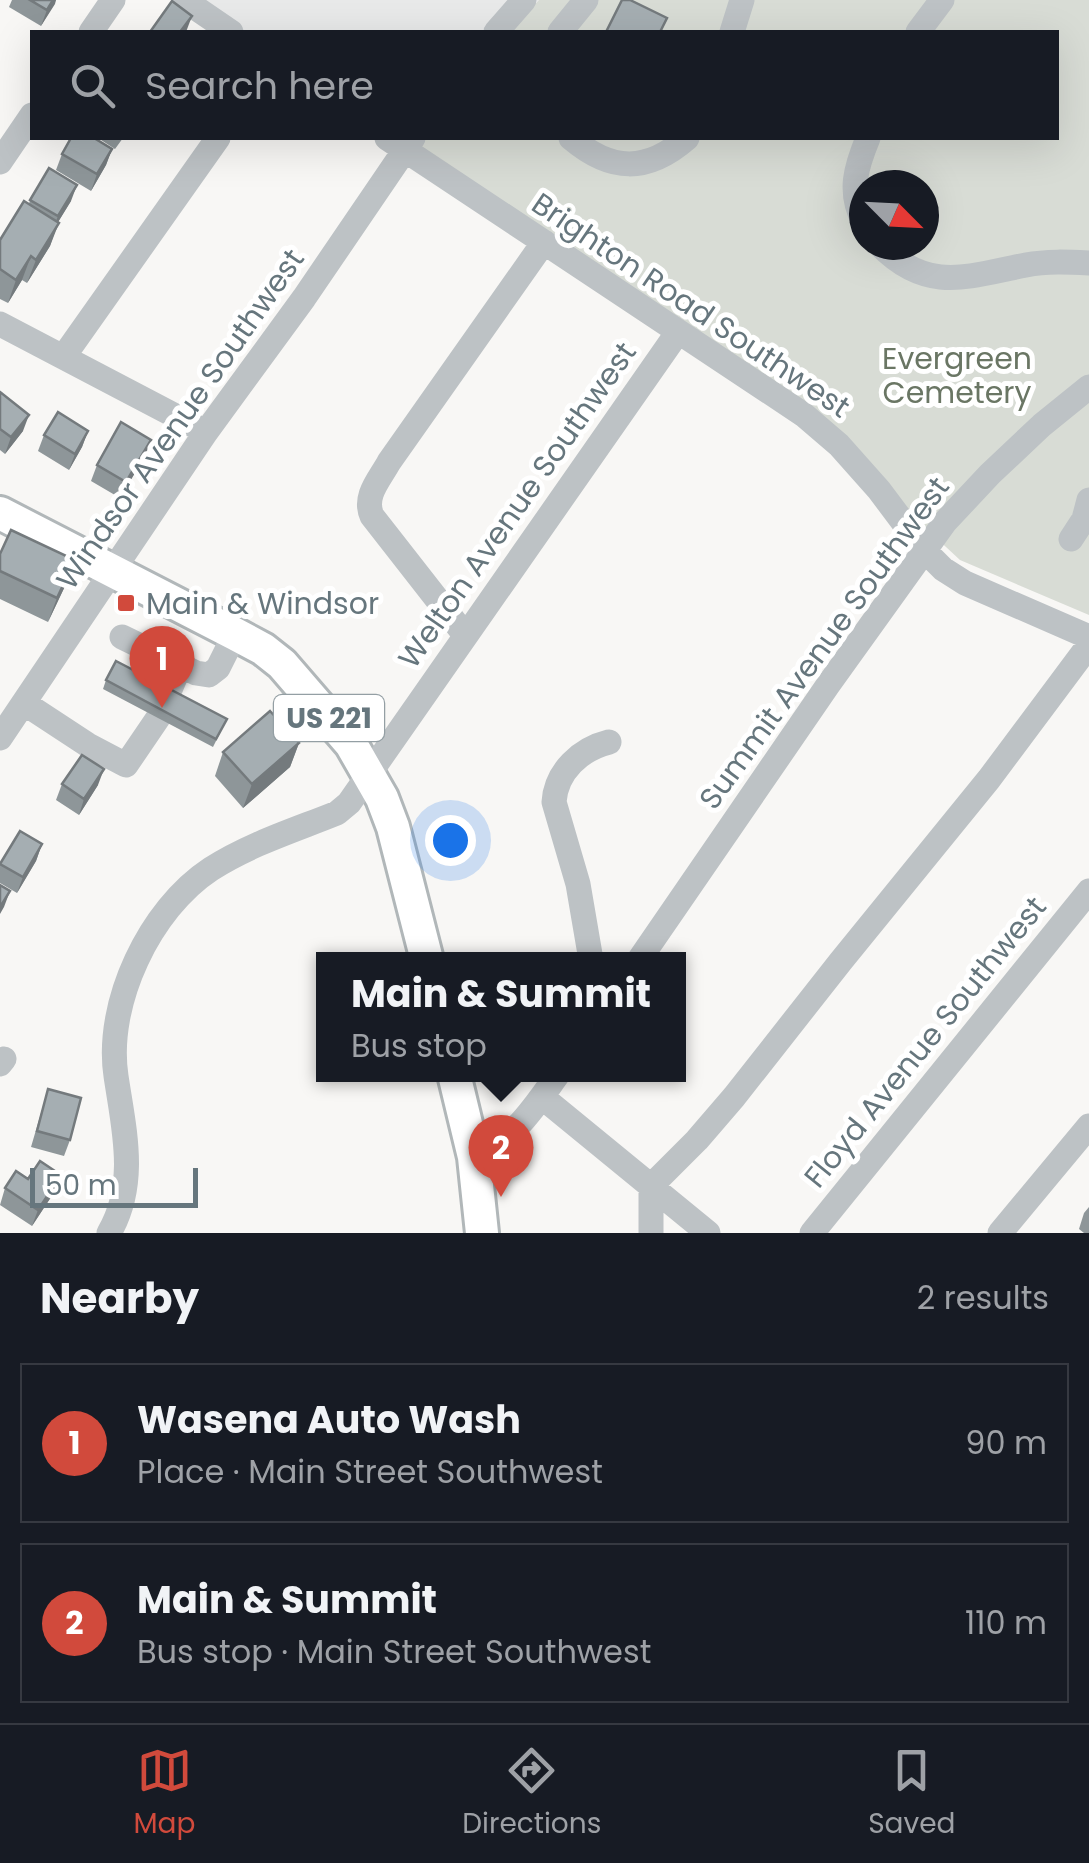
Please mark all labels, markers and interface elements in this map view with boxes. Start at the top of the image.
search box [30,30,1059,140]
icon: search [65,58,120,113]
text: Search here [145,59,374,112]
north arrow [849,170,939,260]
street label: Brighton Road Southwest [523,182,859,428]
street label: Windsor Avenue Southwest [46,240,314,598]
street label: Welton Avenue Southwest [388,333,646,677]
park label: Evergreen Cemetery [882,337,1032,414]
street label: Summit Avenue Southwest [689,468,959,818]
place label: Main & Windsor [146,582,379,625]
marker: Main & Windsor [115,592,137,614]
pin: 1 [130,626,194,708]
road number: US 221 [274,695,384,741]
your location [425,815,476,866]
street label: Floyd Avenue Southwest [794,887,1056,1197]
popup [316,952,686,1082]
text: Main & Summit [351,967,651,1020]
text: Bus stop [351,1023,487,1068]
pin: 2 [468,1114,534,1197]
scale bar [30,1163,198,1208]
text: 50 m [45,1166,116,1205]
text: Nearby [40,1269,199,1328]
text: 2 results [917,1275,1049,1320]
text: Wasena Auto Wash [137,1393,521,1446]
text: 1 [68,1420,81,1465]
text: 90 m [965,1420,1047,1465]
text: Place · Main Street Southwest [137,1449,603,1494]
text: Main & Summit [137,1573,437,1626]
text: 2 [65,1600,84,1645]
text: 110 m [965,1600,1047,1645]
text: Bus stop · Main Street Southwest [137,1629,651,1674]
tab: Map [133,1743,195,1845]
tab: Directions [462,1743,601,1845]
tab: Saved [868,1743,956,1845]

